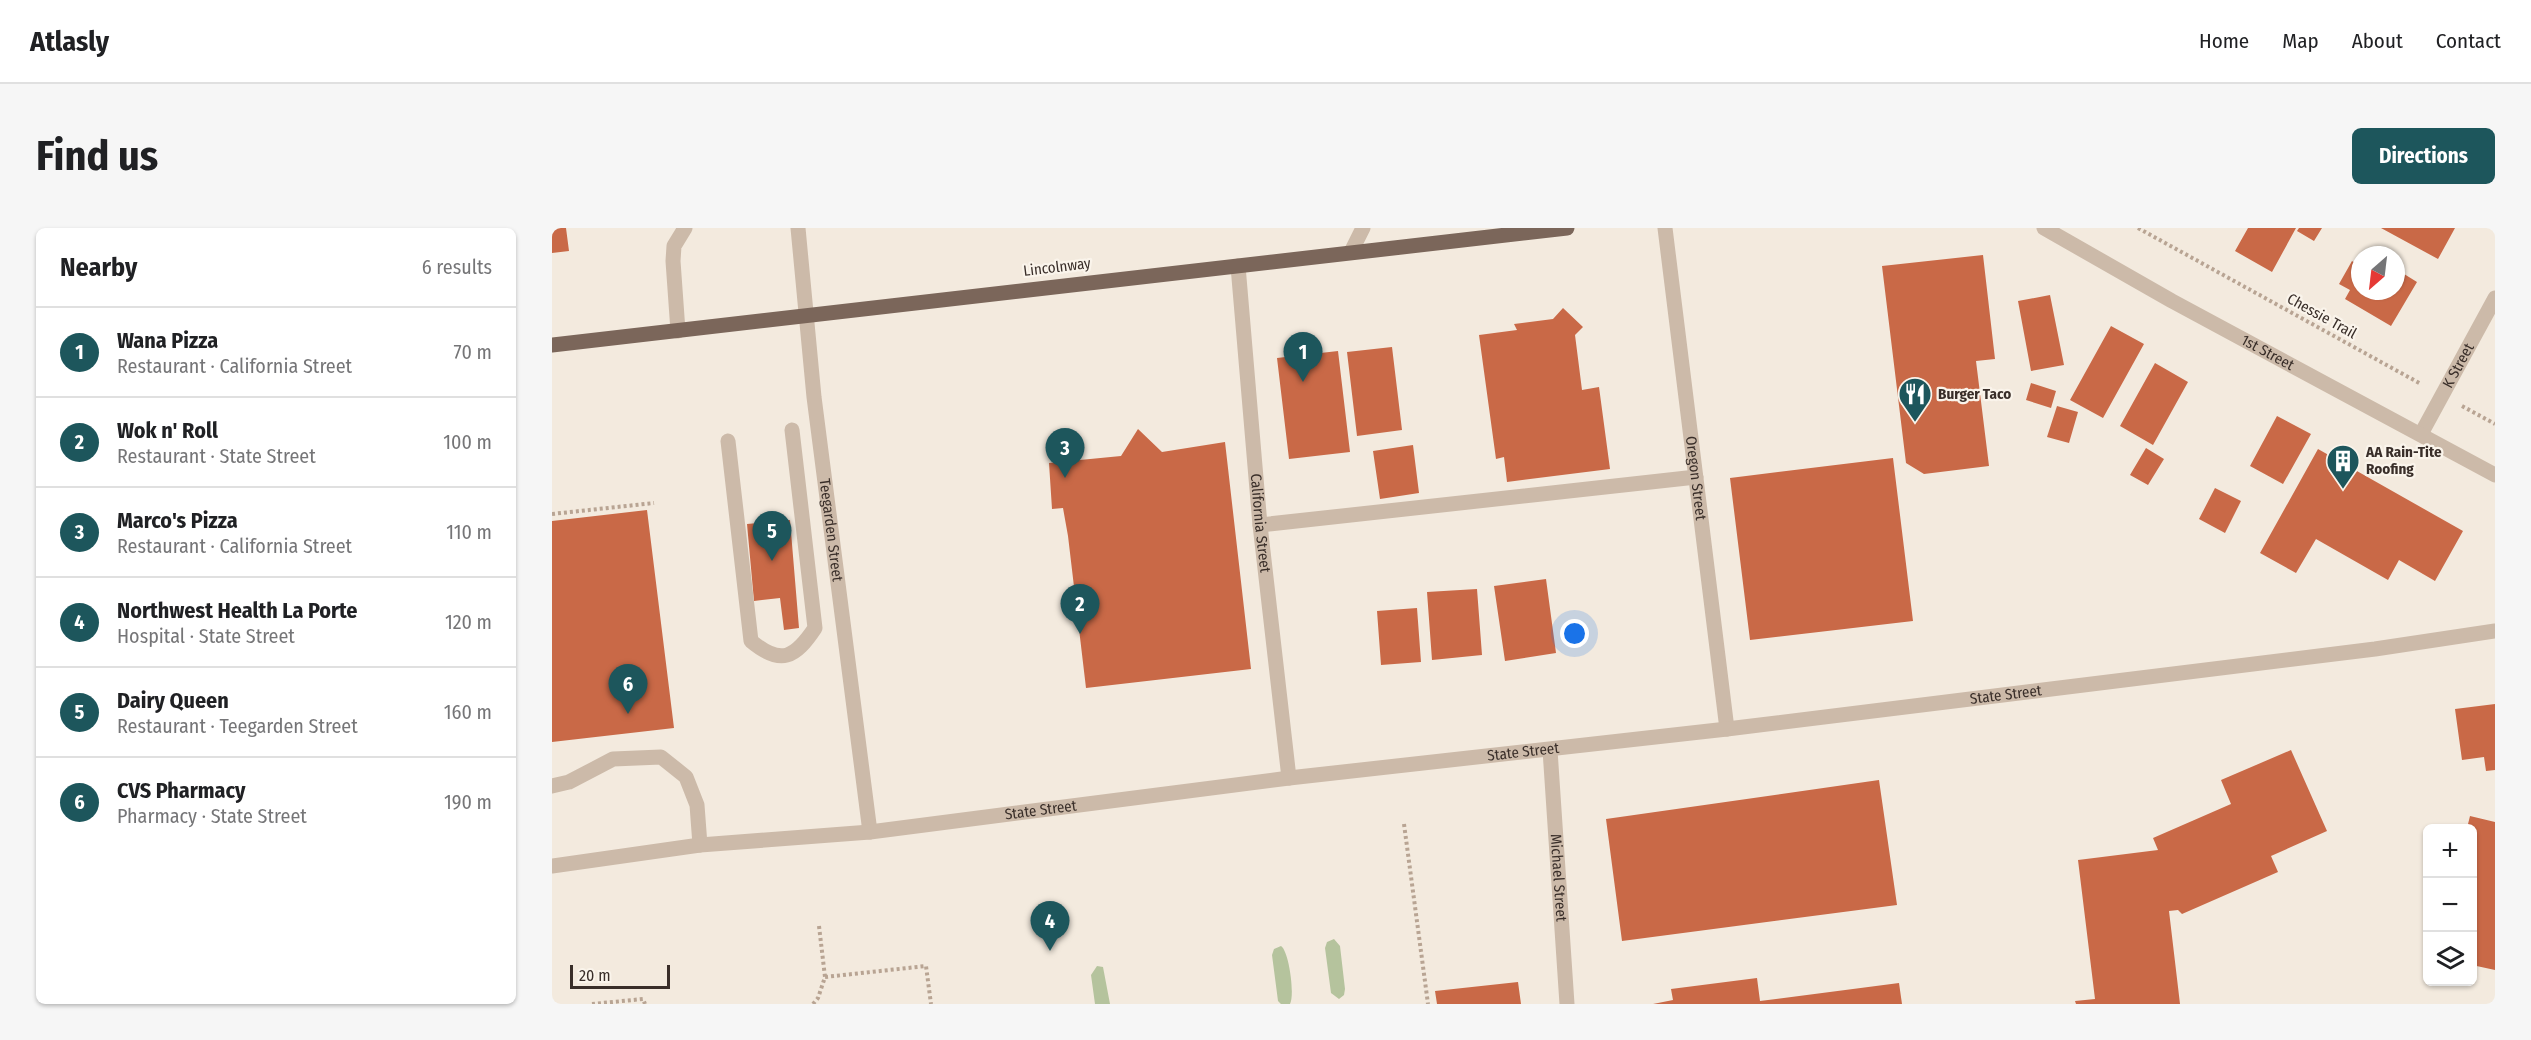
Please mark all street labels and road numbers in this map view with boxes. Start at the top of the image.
street label: Lincolnway [1022,254,1092,280]
street label: Chessie Trail [2284,290,2360,342]
street label: 1st Street [2238,331,2297,374]
street label: K Street [2439,340,2478,391]
street label: Oregon Street [1682,435,1710,521]
street label: California Street [1247,473,1274,574]
street label: Teegarden Street [816,478,847,583]
street label: State Street [1969,681,2043,708]
street label: State Street [1486,739,1560,765]
street label: State Street [1004,796,1078,824]
street label: Michael Street [1547,833,1570,922]

